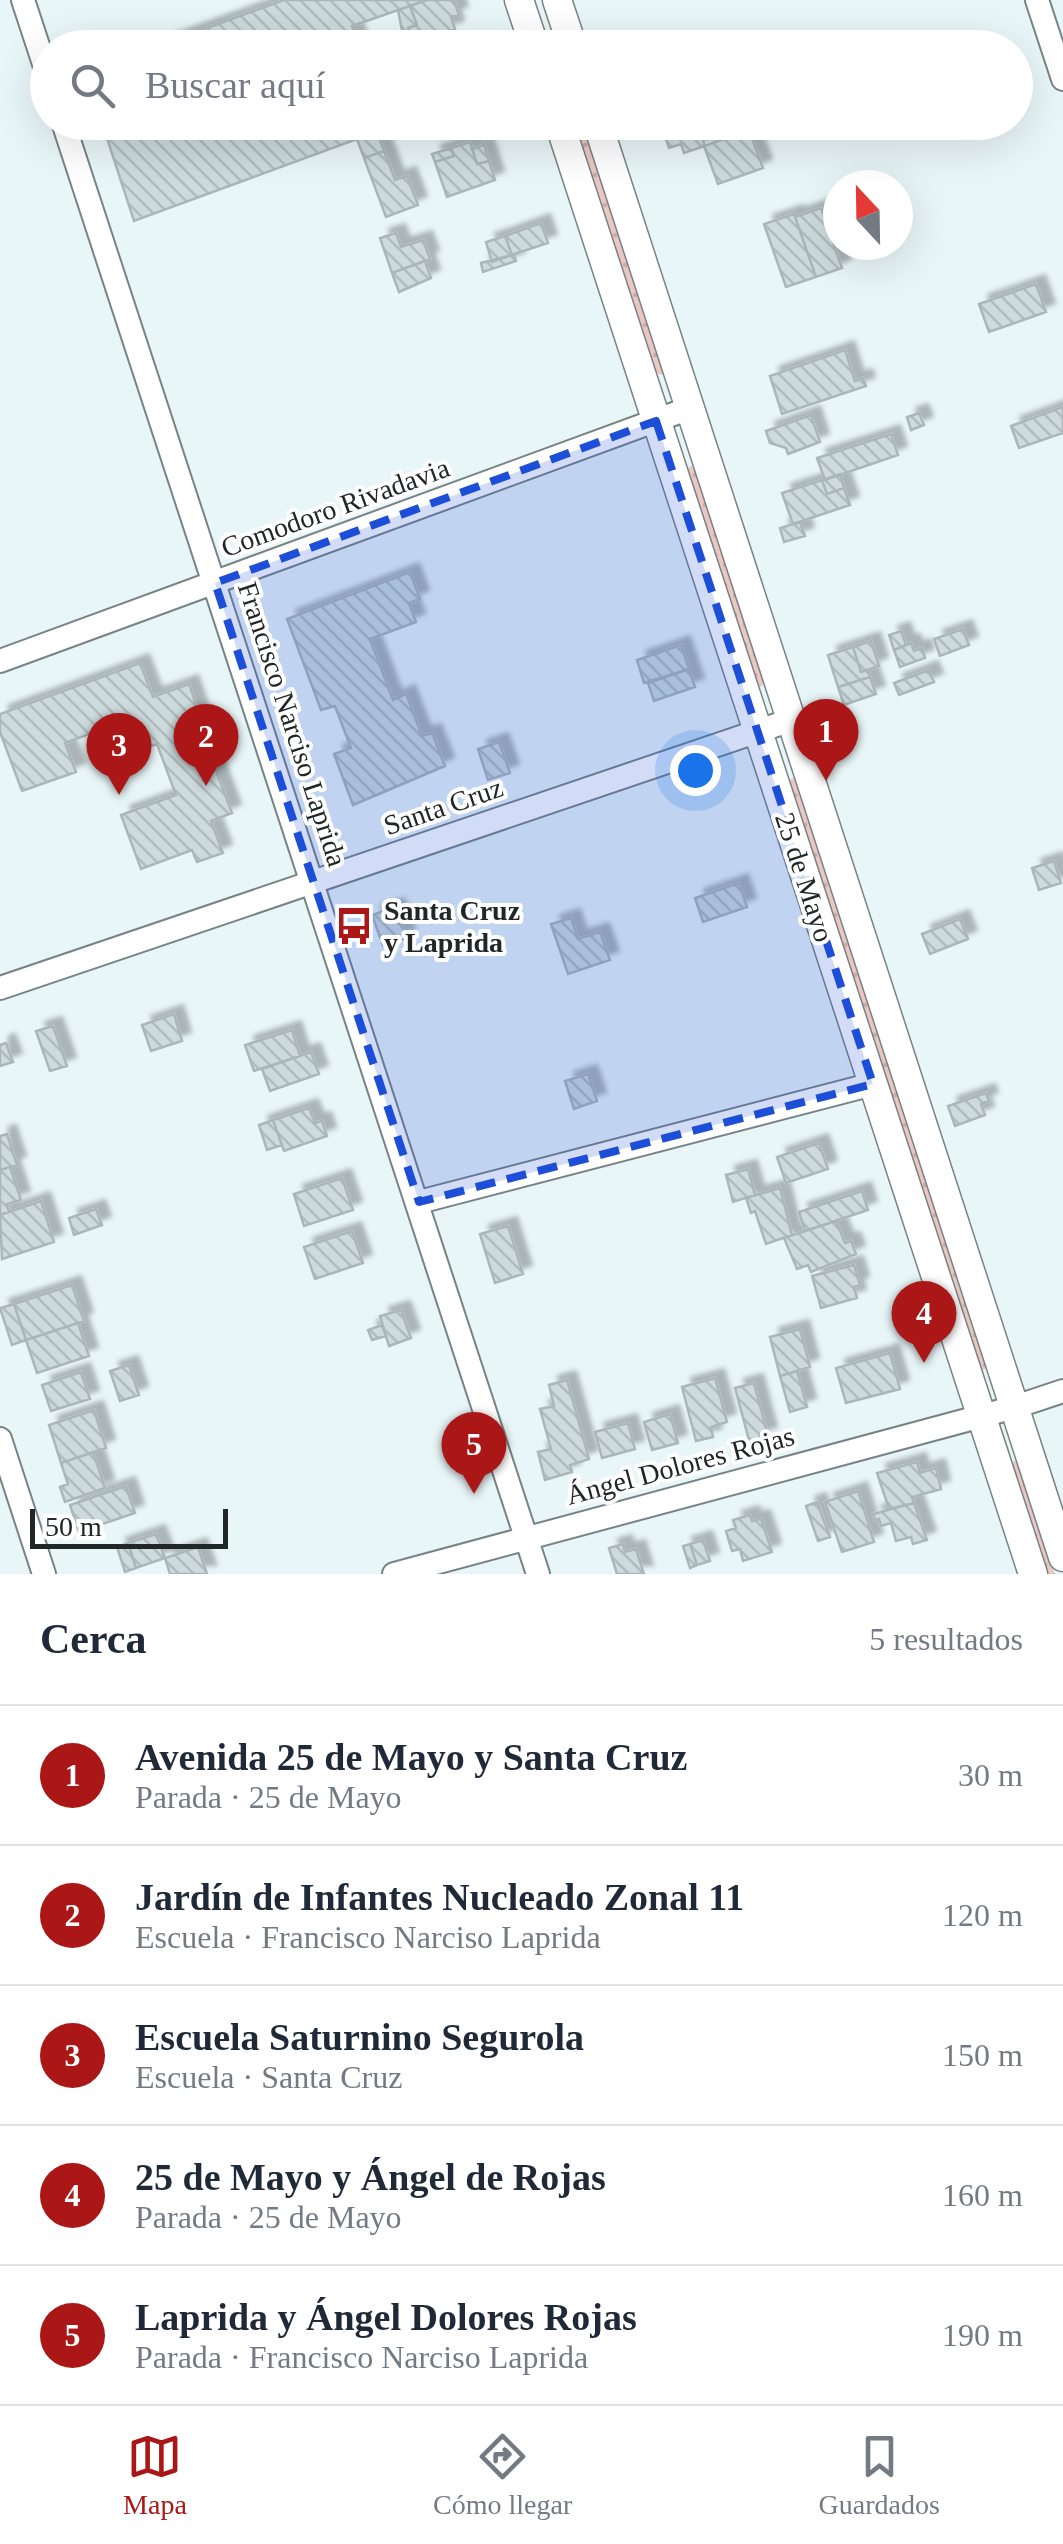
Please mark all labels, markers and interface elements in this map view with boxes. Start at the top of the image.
search box [30,30,1033,140]
icon: search [65,58,120,113]
text: Buscar aquí [145,64,325,106]
north arrow [823,170,913,260]
street label: Comodoro Rivadavia [217,452,454,563]
street label: Francisco Narciso Laprida [232,578,353,871]
pin: 1 [794,698,858,781]
pin: 2 [174,704,238,786]
pin: 3 [86,712,152,795]
your location [670,745,721,796]
street label: Santa Cruz [380,772,507,841]
street label: 25 de Mayo [769,809,840,946]
place label: Santa Cruz y Laprida [384,895,520,958]
bus stop icon: Santa Cruz y Laprida [333,905,375,947]
pin: 4 [892,1280,956,1363]
pin: 5 [442,1412,506,1494]
street label: Ángel Dolores Rojas [563,1420,798,1511]
scale bar [30,1504,228,1548]
text: 50 m [45,1511,102,1542]
text: Cerca [40,1616,147,1662]
text: 5 resultados [869,1621,1023,1657]
text: Avenida 25 de Mayo y Santa Cruz [135,1736,687,1778]
text: 1 [65,1757,81,1793]
text: 30 m [958,1757,1023,1793]
text: Parada · 25 de Mayo [135,1779,402,1815]
text: Jardín de Infantes Nucleado Zonal 11 [135,1876,744,1918]
text: 2 [65,1897,81,1933]
text: 120 m [942,1897,1023,1933]
text: Escuela · Francisco Narciso Laprida [135,1919,601,1955]
text: Escuela Saturnino Segurola [135,2016,584,2058]
text: 3 [65,2037,81,2073]
text: 150 m [942,2037,1023,2073]
text: Escuela · Santa Cruz [135,2059,402,2095]
text: 25 de Mayo y Ángel de Rojas [135,2156,606,2198]
text: 4 [65,2177,81,2213]
text: 160 m [942,2177,1023,2213]
text: Parada · 25 de Mayo [135,2199,402,2235]
text: Laprida y Ángel Dolores Rojas [135,2296,637,2338]
text: 5 [65,2317,81,2353]
text: 190 m [942,2317,1023,2353]
text: Parada · Francisco Narciso Laprida [135,2339,588,2375]
tab: Mapa [123,2429,187,2521]
tab: Cómo llegar [433,2429,572,2521]
tab: Guardados [819,2429,940,2521]

